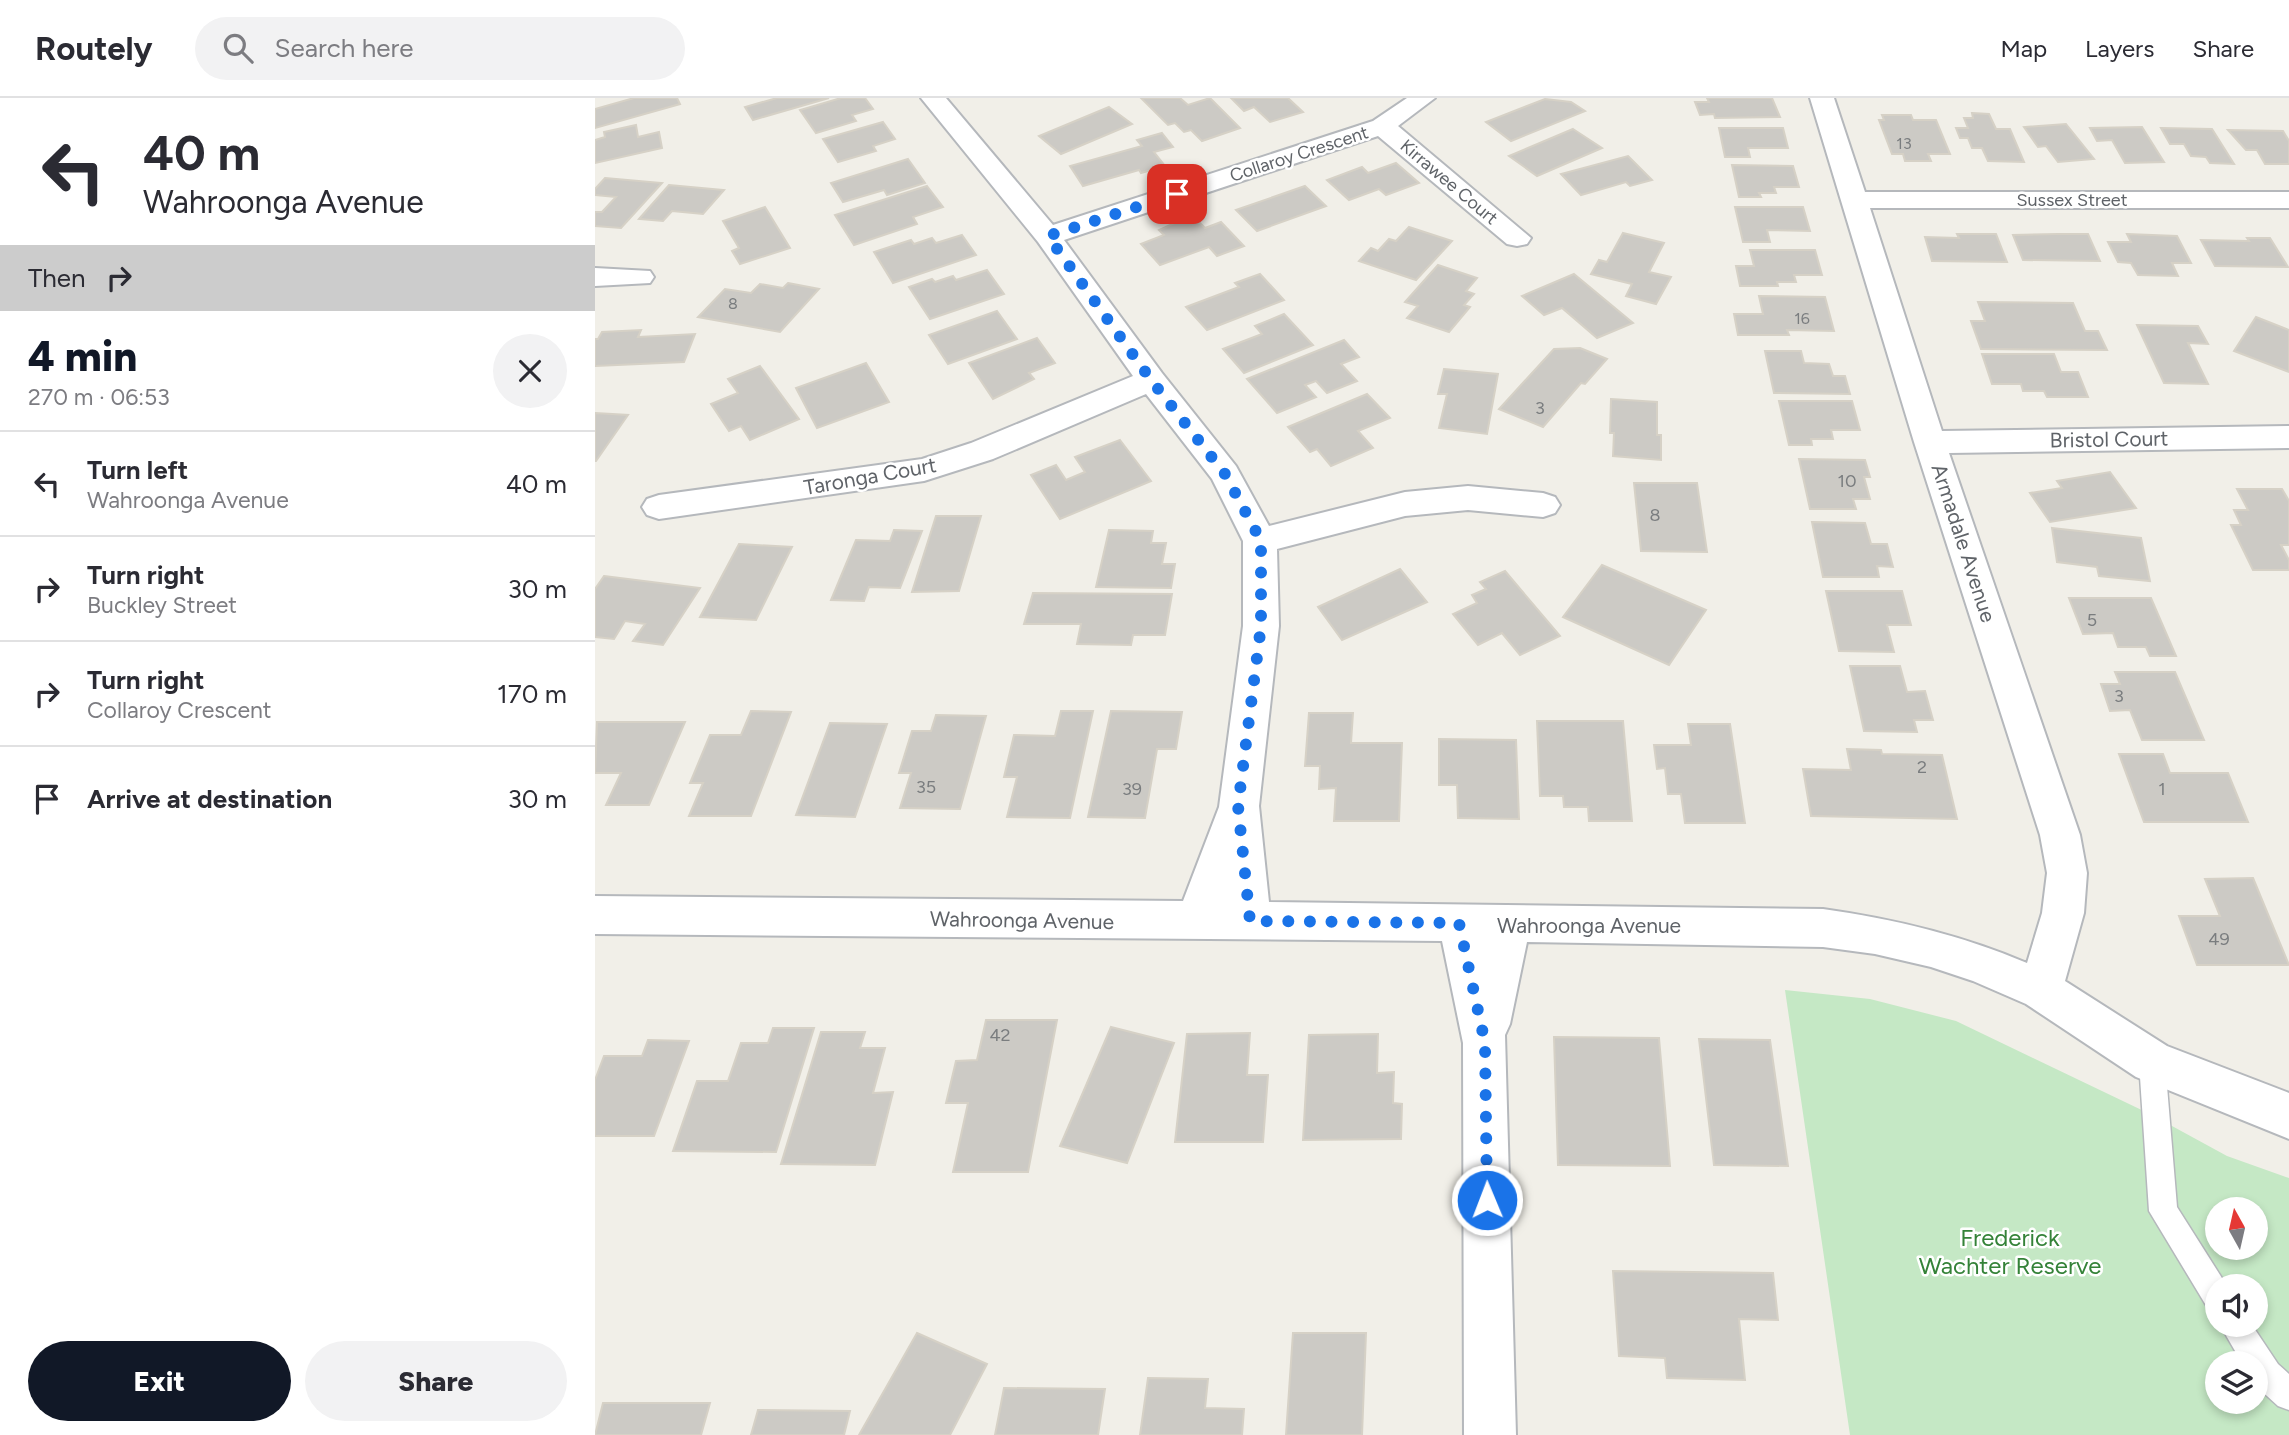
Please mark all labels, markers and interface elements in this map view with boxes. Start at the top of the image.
search box [195,17,685,80]
text: Routely [35,29,153,68]
icon: search [219,29,257,67]
text: Search here [275,32,414,64]
text: Map [2000,34,2047,63]
text: Layers [2085,34,2154,63]
text: Share [2192,34,2254,63]
street label: Collaroy Crescent [1227,121,1371,187]
text: 40 m [143,123,260,182]
icon: left [28,126,119,217]
house number: 13 [1896,134,1912,153]
street label: Kirrawee Court [1396,135,1502,229]
pin [1147,164,1207,224]
icon: arrive [1158,175,1196,213]
text: Wahroonga Avenue [143,183,424,221]
street label: Sussex Street [2017,189,2128,211]
icon: right [100,259,138,297]
text: Then [28,262,86,294]
house number: 8 [728,294,738,313]
house number: 16 [1794,309,1810,328]
text: 4 min [28,331,137,382]
button: close [493,334,567,408]
text: 270 m · 06:53 [28,383,170,411]
house number: 3 [1535,397,1545,419]
street label: Bristol Court [2050,425,2169,453]
street label: Taronga Court [802,452,938,500]
text: Turn left [87,454,188,486]
street label: Armadale Avenue [1927,461,2001,625]
icon: left [28,465,66,503]
text: 40 m [506,468,567,500]
house number: 10 [1838,470,1856,492]
text: Wahroonga Avenue [87,486,289,514]
house number: 8 [1649,504,1661,526]
text: Turn right [87,559,204,591]
icon: right [28,570,66,608]
text: 30 m [508,573,567,605]
text: Buckley Street [87,591,237,619]
house number: 5 [2087,609,2097,631]
text: Turn right [87,664,204,696]
icon: right [28,675,66,713]
text: 170 m [497,678,567,710]
house number: 3 [2114,685,2124,707]
text: Collaroy Crescent [87,696,272,724]
house number: 2 [1917,756,1927,778]
house number: 35 [916,776,936,798]
house number: 39 [1122,778,1142,800]
house number: 1 [2158,778,2166,800]
icon: arrive [28,780,66,818]
text: Arrive at destination [87,783,332,815]
text: 30 m [508,783,567,815]
street label: Wahroonga Avenue [930,906,1114,934]
street label: Wahroonga Avenue [1497,913,1681,938]
house number: 49 [2208,928,2230,950]
house number: 42 [989,1024,1011,1046]
position arrow [1450,1163,1524,1237]
north arrow [2205,1197,2268,1260]
map controls [2205,1197,2268,1414]
park label: Frederick Wachter Reserve [1919,1223,2101,1280]
button: sound [2205,1274,2268,1337]
button: Exit [28,1341,291,1421]
button: Share [305,1341,567,1421]
button: layers [2205,1351,2268,1414]

